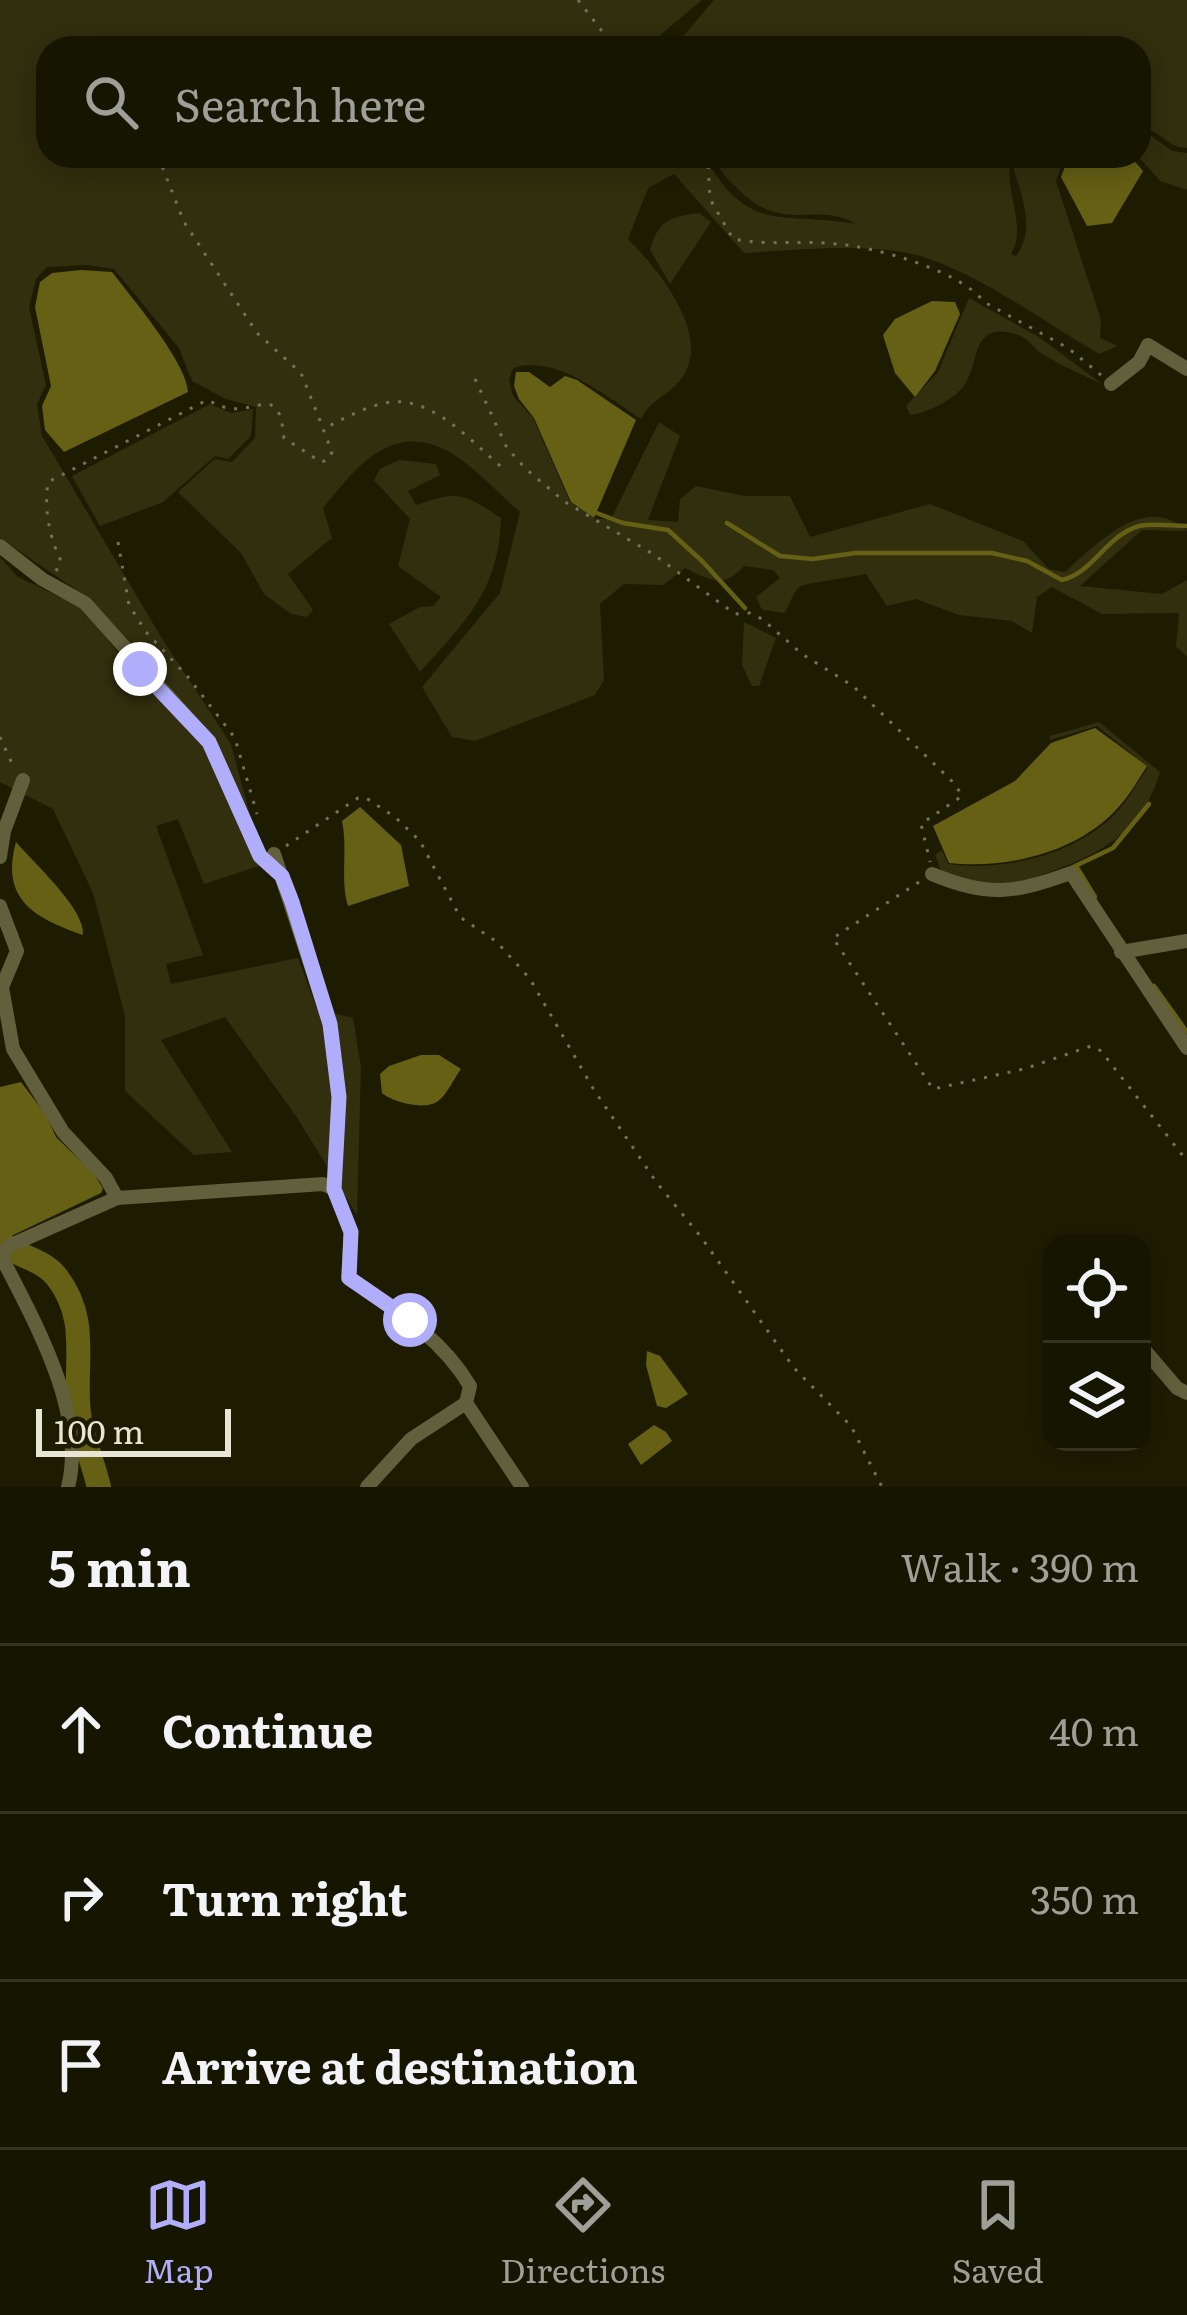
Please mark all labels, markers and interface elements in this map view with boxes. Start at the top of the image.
search box [36,36,1151,168]
icon: search [78,69,144,135]
text: Search here [174,69,426,136]
route end [113,642,167,696]
map controls [1043,1235,1151,1451]
button: locate [1043,1235,1151,1343]
route start [383,1293,437,1347]
button: layers [1043,1343,1151,1451]
scale bar [36,1403,231,1456]
text: 100 m [54,1405,144,1454]
text: 5 min [48,1527,191,1603]
text: Walk · 390 m [901,1536,1139,1594]
text: Continue [162,1695,373,1762]
icon: ahead [48,1696,114,1762]
text: 40 m [1049,1700,1139,1758]
text: Turn right [162,1863,408,1930]
icon: right [48,1864,114,1930]
text: 350 m [1030,1868,1139,1926]
text: Arrive at destination [162,2031,638,2098]
icon: arrive [48,2032,114,2098]
tab: Map [143,2172,214,2293]
tab: Directions [500,2172,665,2293]
tab: Saved [952,2172,1044,2293]

